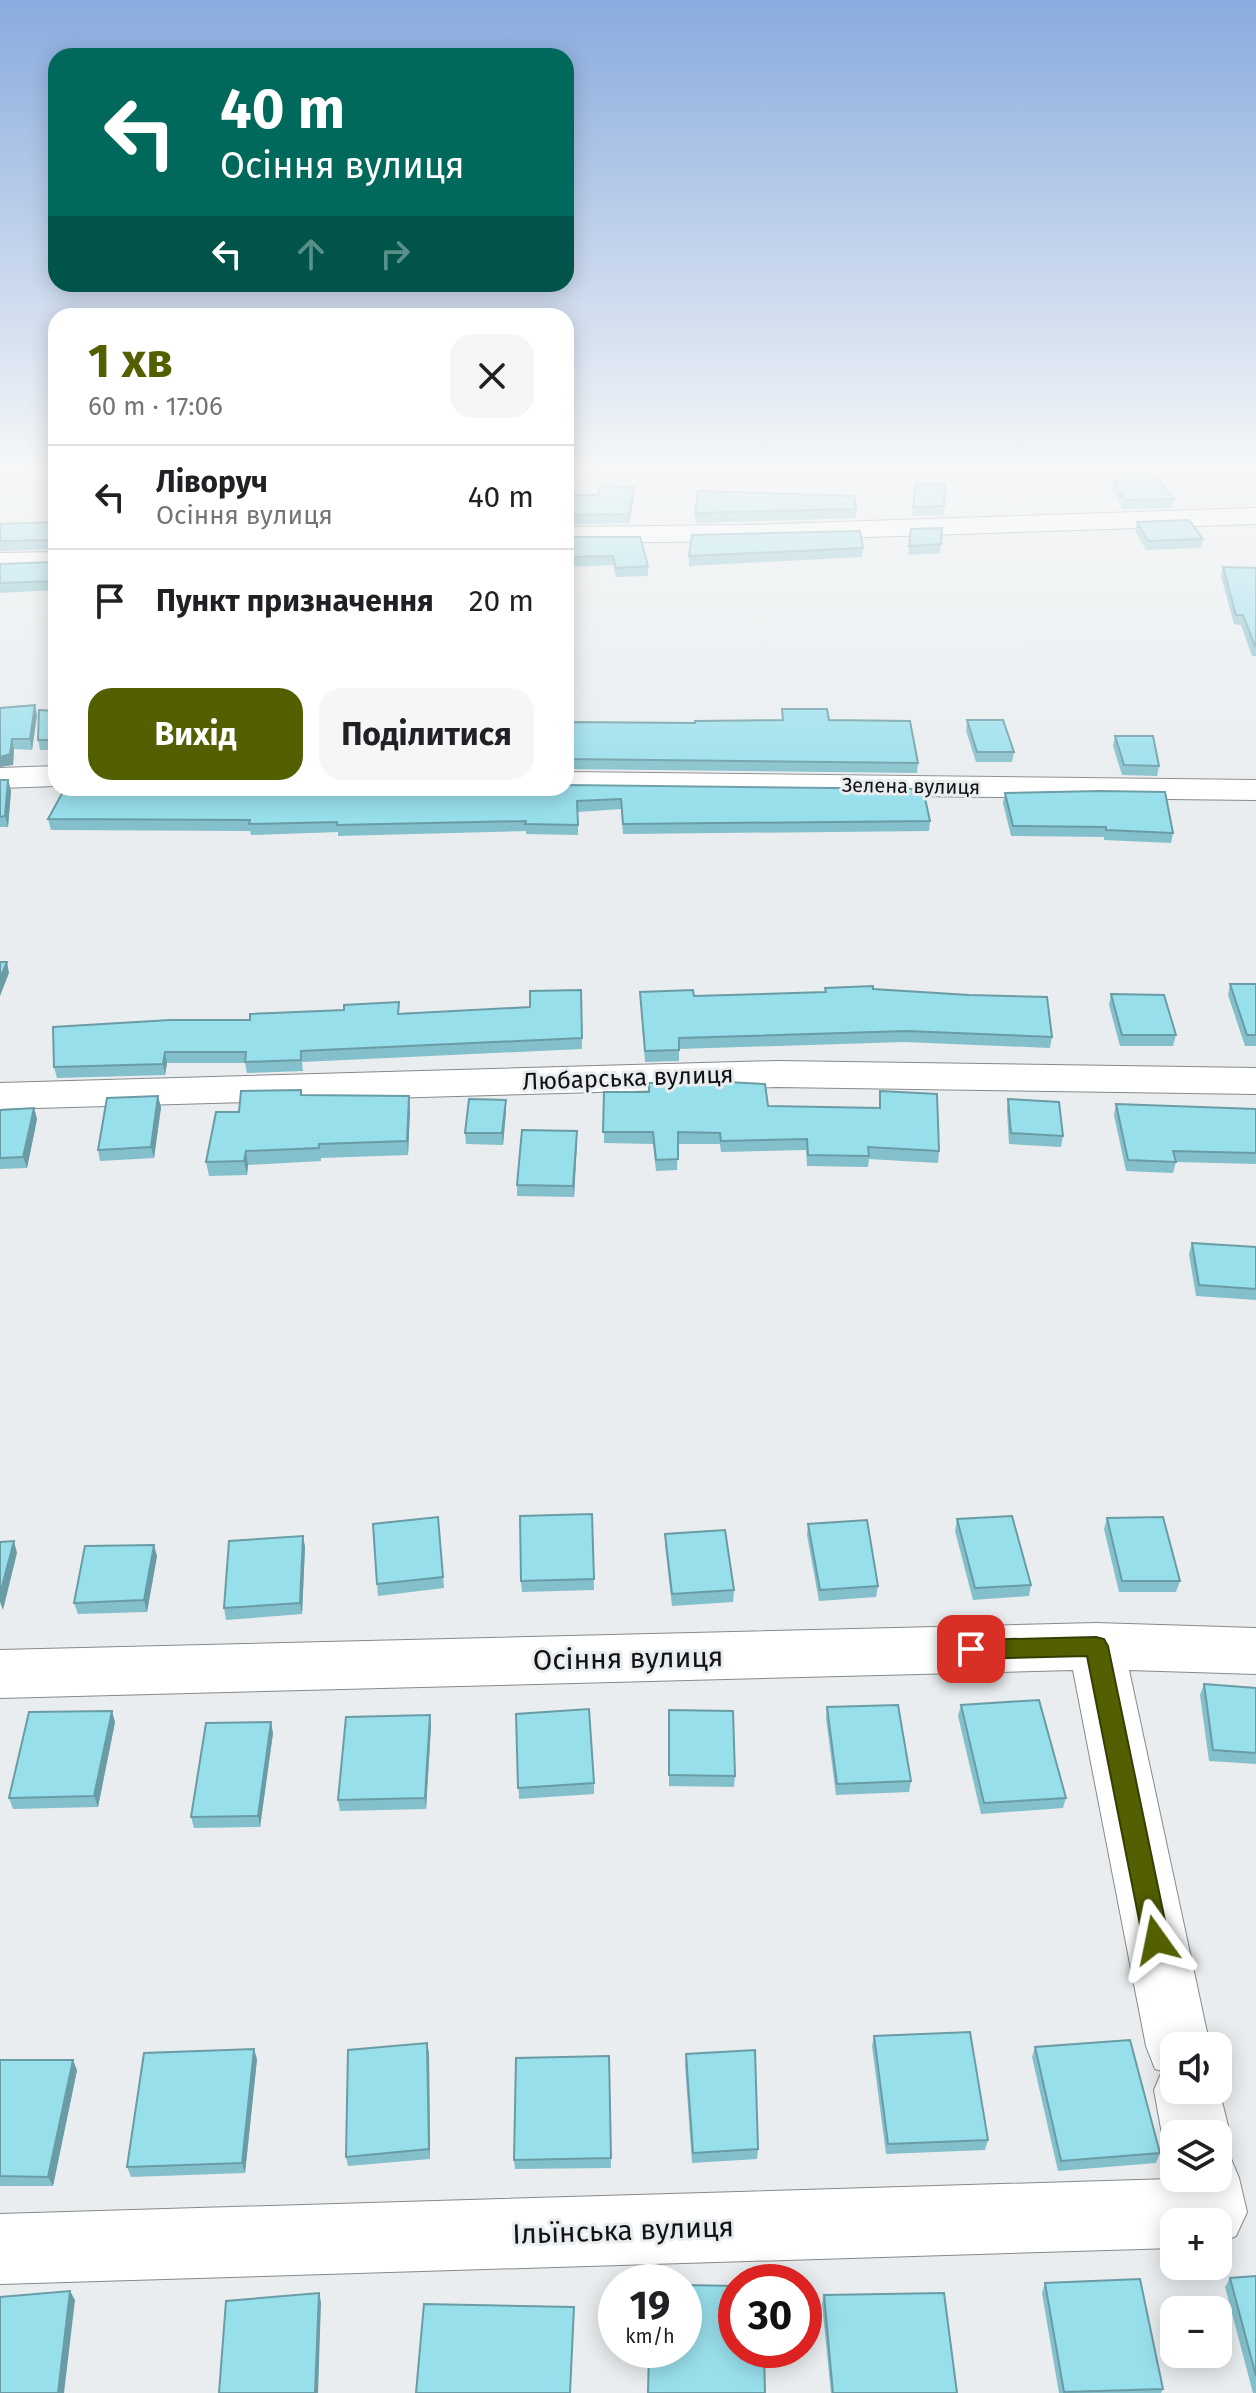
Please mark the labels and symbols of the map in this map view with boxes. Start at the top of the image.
street label: Зелена вулиця [842,773,980,799]
street label: Любарська вулиця [522,1060,734,1096]
pin [937,1615,1005,1683]
street label: Осіння вулиця [533,1640,723,1677]
position arrow [1114,1898,1198,1982]
street label: Ільїнська вулиця [512,2210,734,2251]
speed limit sign: 30 [718,2264,822,2368]

